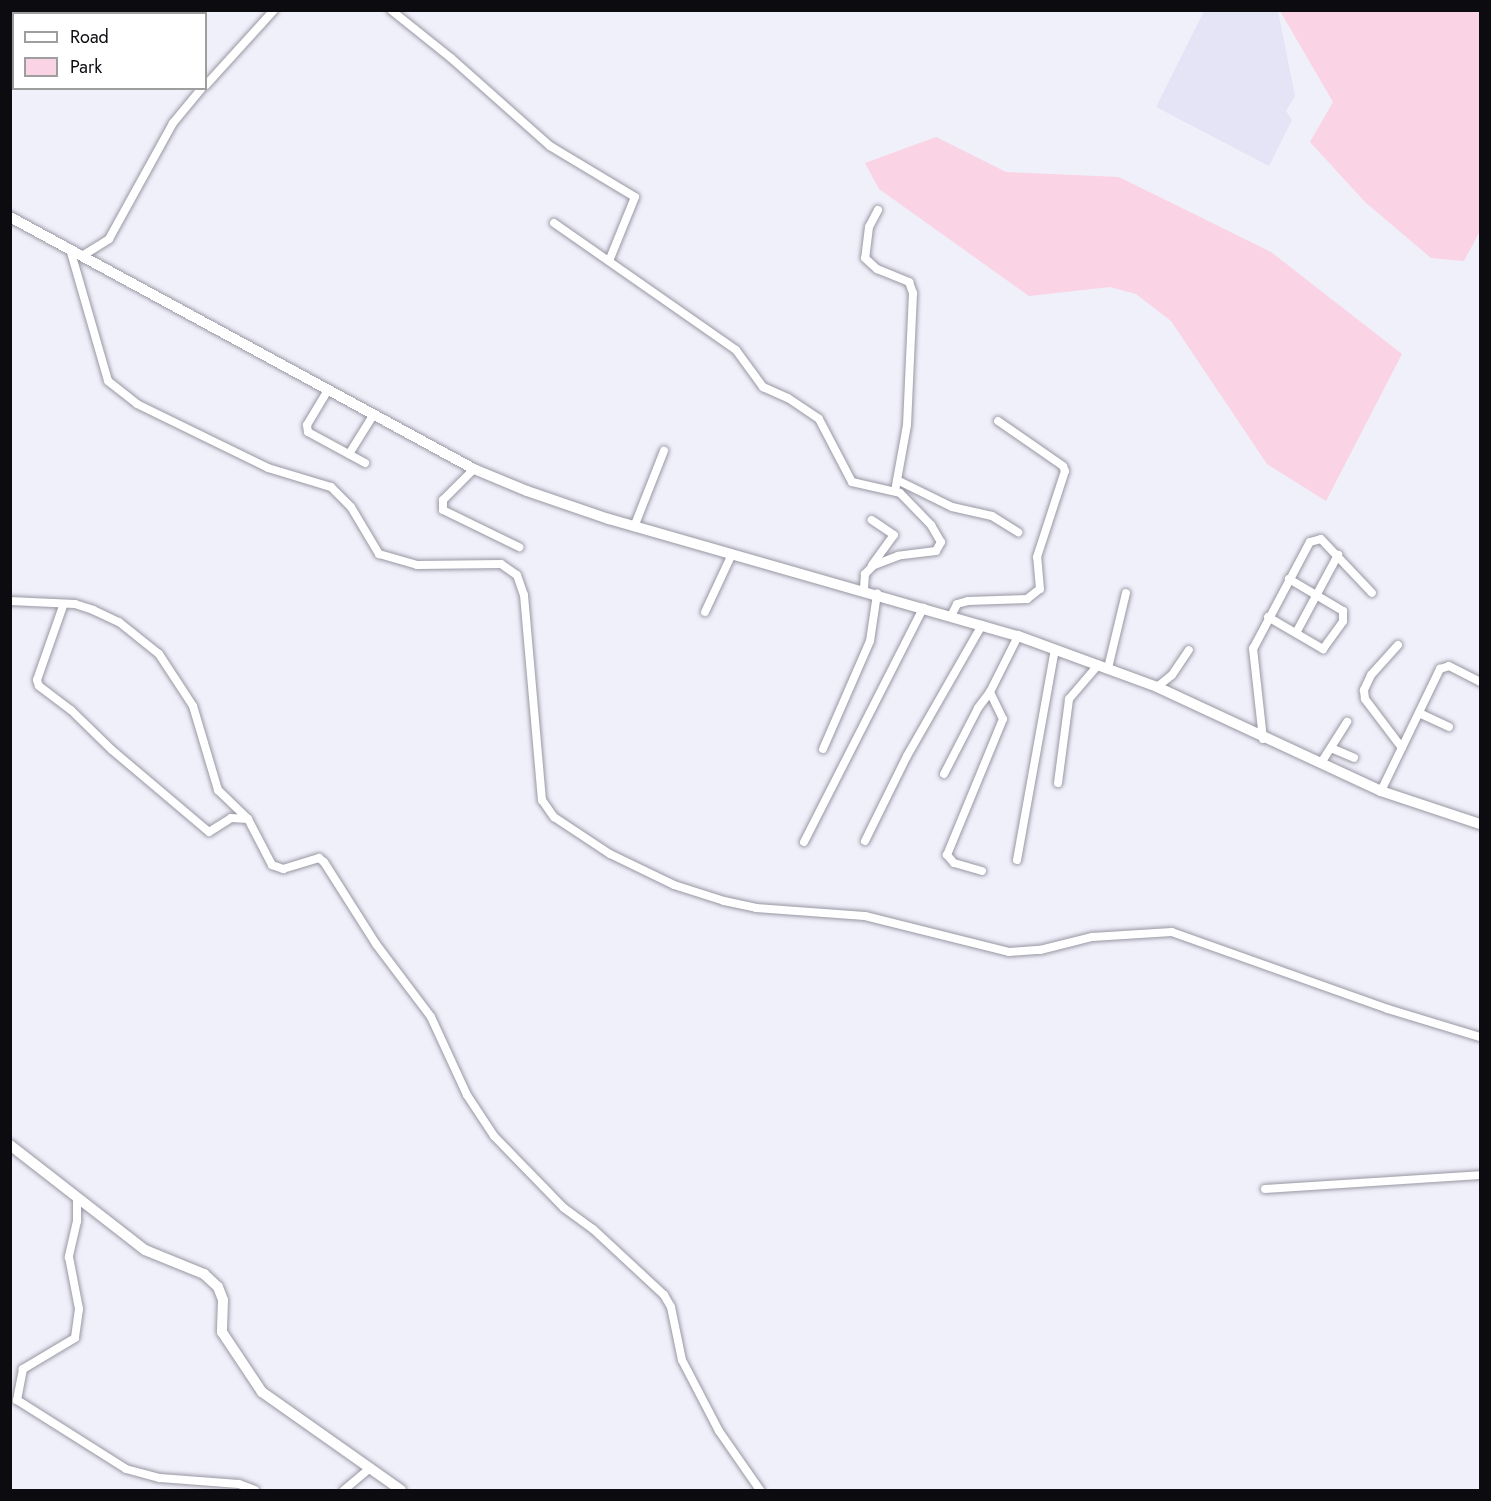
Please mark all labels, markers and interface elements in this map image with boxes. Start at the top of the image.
legend [12,12,207,90]
text: Road [70,24,109,50]
text: Park [70,54,102,80]

